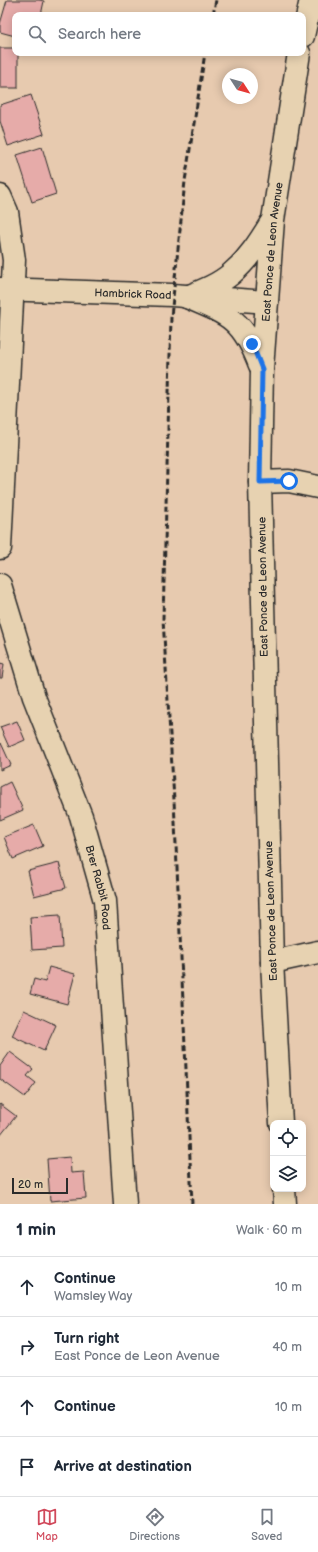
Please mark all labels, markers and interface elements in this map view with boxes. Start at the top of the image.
search box [12,12,306,56]
icon: search [26,23,48,45]
text: Search here [58,25,141,44]
north arrow [222,68,258,104]
street label: East Ponce de Leon Avenue [259,181,285,322]
street label: Hambrick Road [94,286,172,301]
route end [243,335,261,353]
route start [280,472,298,490]
street label: East Ponce de Leon Avenue [255,516,271,657]
street label: East Ponce de Leon Avenue [262,840,280,981]
street label: Brer Rabbit Road [83,844,113,930]
map controls [270,1120,306,1192]
button: locate [270,1120,306,1156]
button: layers [270,1156,306,1192]
scale bar [12,1176,68,1195]
text: 20 m [18,1178,43,1191]
text: 1 min [16,1220,56,1240]
text: Walk · 60 m [236,1222,302,1238]
text: Continue [54,1269,116,1288]
icon: ahead [16,1276,38,1298]
text: 10 m [275,1279,302,1295]
text: Wamsley Way [54,1288,132,1304]
text: Turn right [54,1329,119,1348]
icon: right [16,1336,38,1358]
text: 40 m [272,1339,302,1355]
text: East Ponce de Leon Avenue [54,1348,220,1364]
icon: ahead [16,1396,38,1418]
text: Continue [54,1397,116,1416]
text: 10 m [275,1399,302,1415]
icon: arrive [16,1456,38,1478]
text: Arrive at destination [54,1457,192,1476]
tab: Map [36,1506,58,1543]
tab: Directions [129,1506,180,1543]
tab: Saved [251,1506,282,1543]

